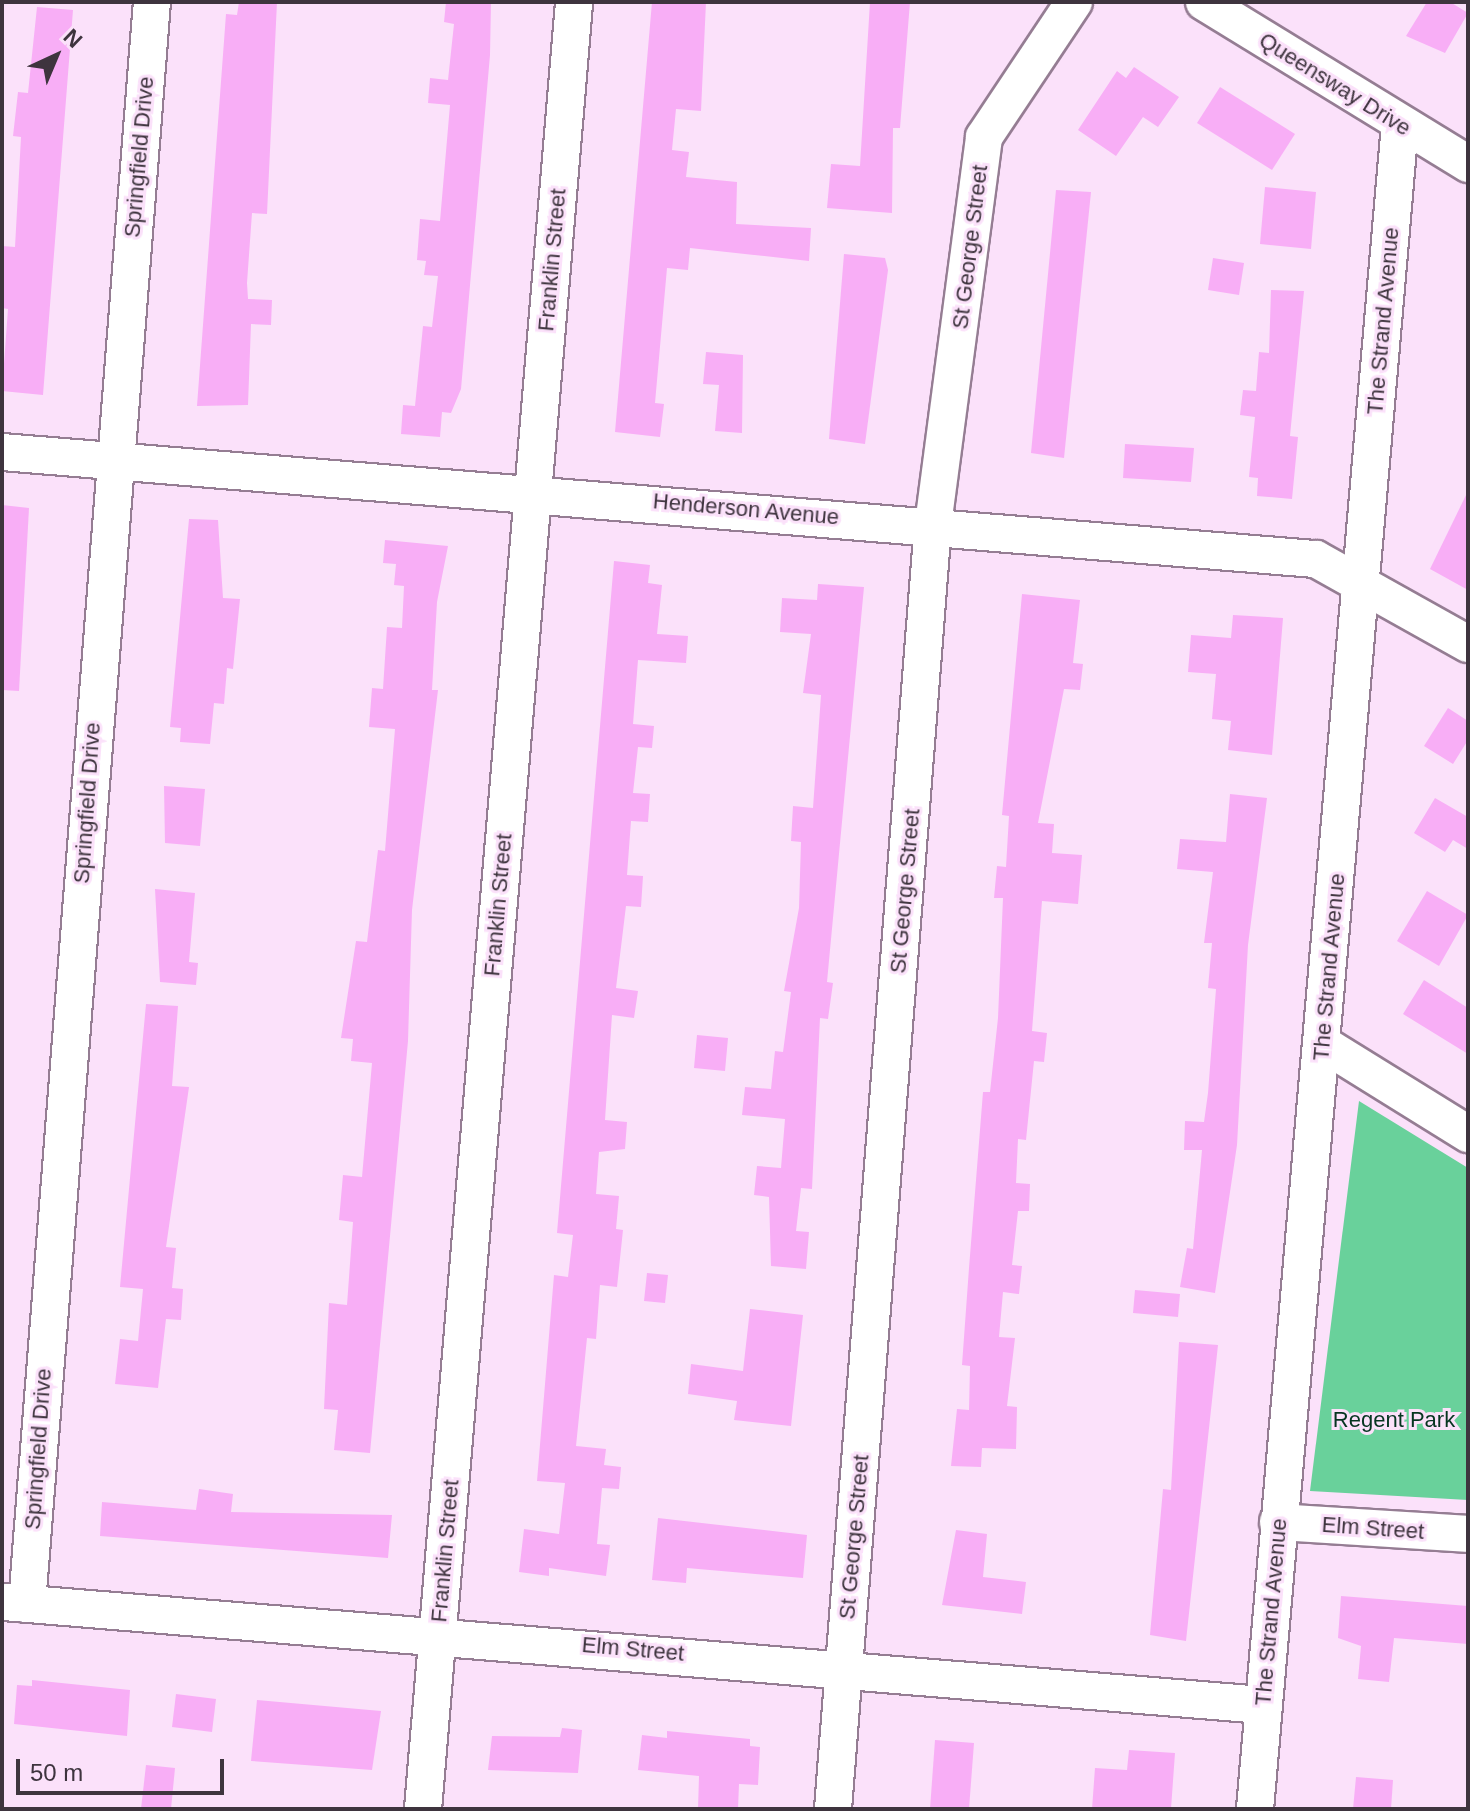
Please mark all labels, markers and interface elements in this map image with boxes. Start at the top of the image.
north arrow [16,16,96,96]
text: N [59,24,87,53]
street label: Queensway Drive [1254,27,1416,141]
street label: Springfield Drive [119,75,159,239]
street label: St George Street [947,163,993,331]
street label: Franklin Street [533,188,571,332]
street label: The Strand Avenue [1362,226,1404,416]
street label: Henderson Avenue [651,488,841,530]
street label: Springfield Drive [68,722,106,884]
street label: St George Street [885,808,925,974]
street label: Franklin Street [479,833,517,977]
street label: The Strand Avenue [1308,872,1350,1062]
street label: Springfield Drive [19,1368,57,1530]
park label: Regent Park [1333,1407,1455,1433]
street label: St George Street [834,1454,874,1620]
street label: Franklin Street [426,1479,464,1623]
street label: Elm Street [1321,1511,1425,1545]
street label: The Strand Avenue [1250,1517,1292,1707]
street label: Elm Street [581,1631,685,1667]
scale bar [20,1743,228,1793]
text: 50 m [30,1759,83,1786]

